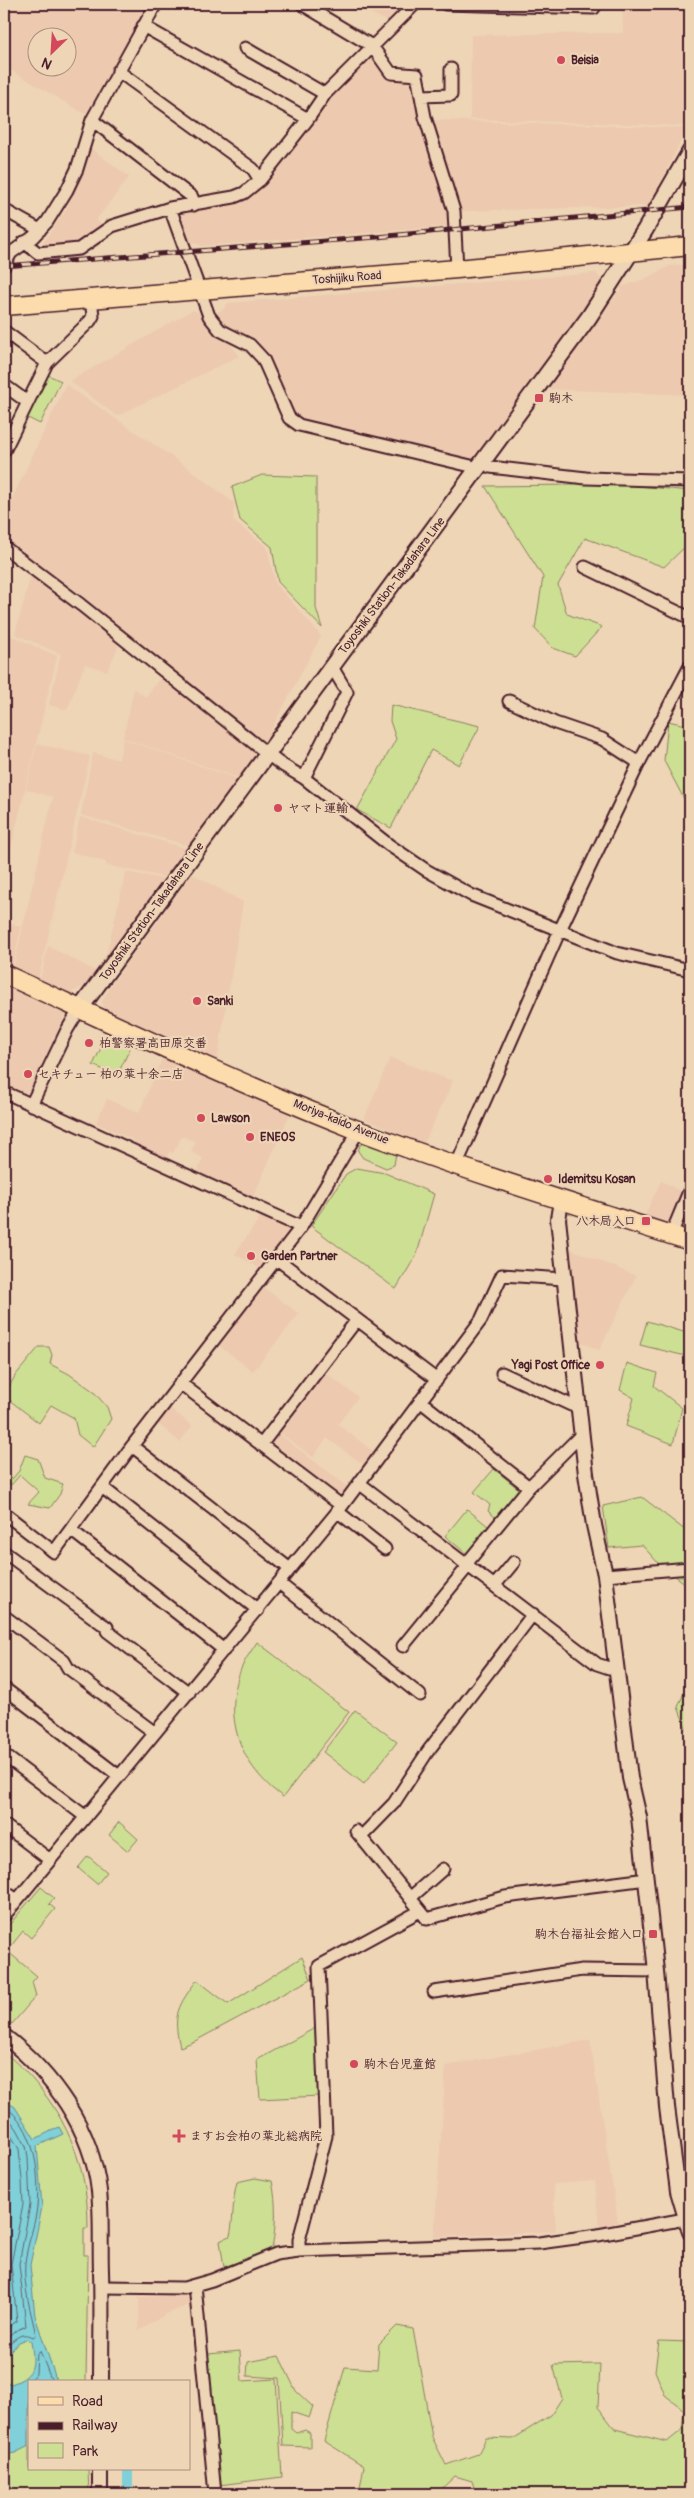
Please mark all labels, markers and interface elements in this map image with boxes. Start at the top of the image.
north arrow [28,28,78,78]
place label: Beisia [571,53,599,68]
text: N [39,54,55,73]
marker: Beisia [555,54,567,66]
street label: Toshijiku Road [312,268,382,288]
place label: 駒木 [549,391,573,406]
marker: 駒木 [533,392,545,404]
street label: Toyoshiki Station-Takadahara Line [335,514,449,658]
place label: ヤマト運輸 [288,801,348,816]
marker: ヤマト運輸 [272,802,284,814]
street label: Toyoshiki Station-Takadahara Line [97,840,208,984]
place label: Sanki [207,994,233,1009]
marker: Sanki [191,995,203,1007]
place label: 柏警察署高田原交番 [99,1036,207,1051]
marker: 柏警察署高田原交番 [83,1037,95,1049]
place label: セキチュー 柏の葉十余二店 [38,1067,184,1082]
marker: セキチュー 柏の葉十余二店 [22,1068,34,1080]
street label: Moriya-kaido Avenue [291,1096,391,1148]
place label: Lawson [211,1111,250,1126]
marker: Lawson [195,1112,207,1124]
place label: ENEOS [260,1130,295,1145]
marker: ENEOS [244,1131,256,1143]
place label: Idemitsu Kosan [558,1172,636,1187]
marker: Idemitsu Kosan [542,1173,554,1185]
place label: 八木局入口 [576,1214,636,1229]
marker: 八木局入口 [640,1215,652,1227]
place label: Garden Partner [261,1249,338,1264]
marker: Garden Partner [245,1250,257,1262]
place label: Yagi Post Office [511,1358,591,1373]
marker: Yagi Post Office [594,1359,606,1371]
place label: 駒木台福祉会館入口 [535,1927,643,1942]
marker: 駒木台福祉会館入口 [647,1928,659,1940]
place label: 駒木台児童館 [364,2057,436,2072]
marker: 駒木台児童館 [348,2058,360,2070]
marker: ますお会柏の葉北総病院 [172,2129,186,2143]
place label: ますお会柏の葉北総病院 [190,2129,322,2144]
legend [28,2380,190,2470]
text: Road [72,2392,103,2411]
text: Railway [72,2416,118,2435]
text: Park [72,2442,99,2461]

